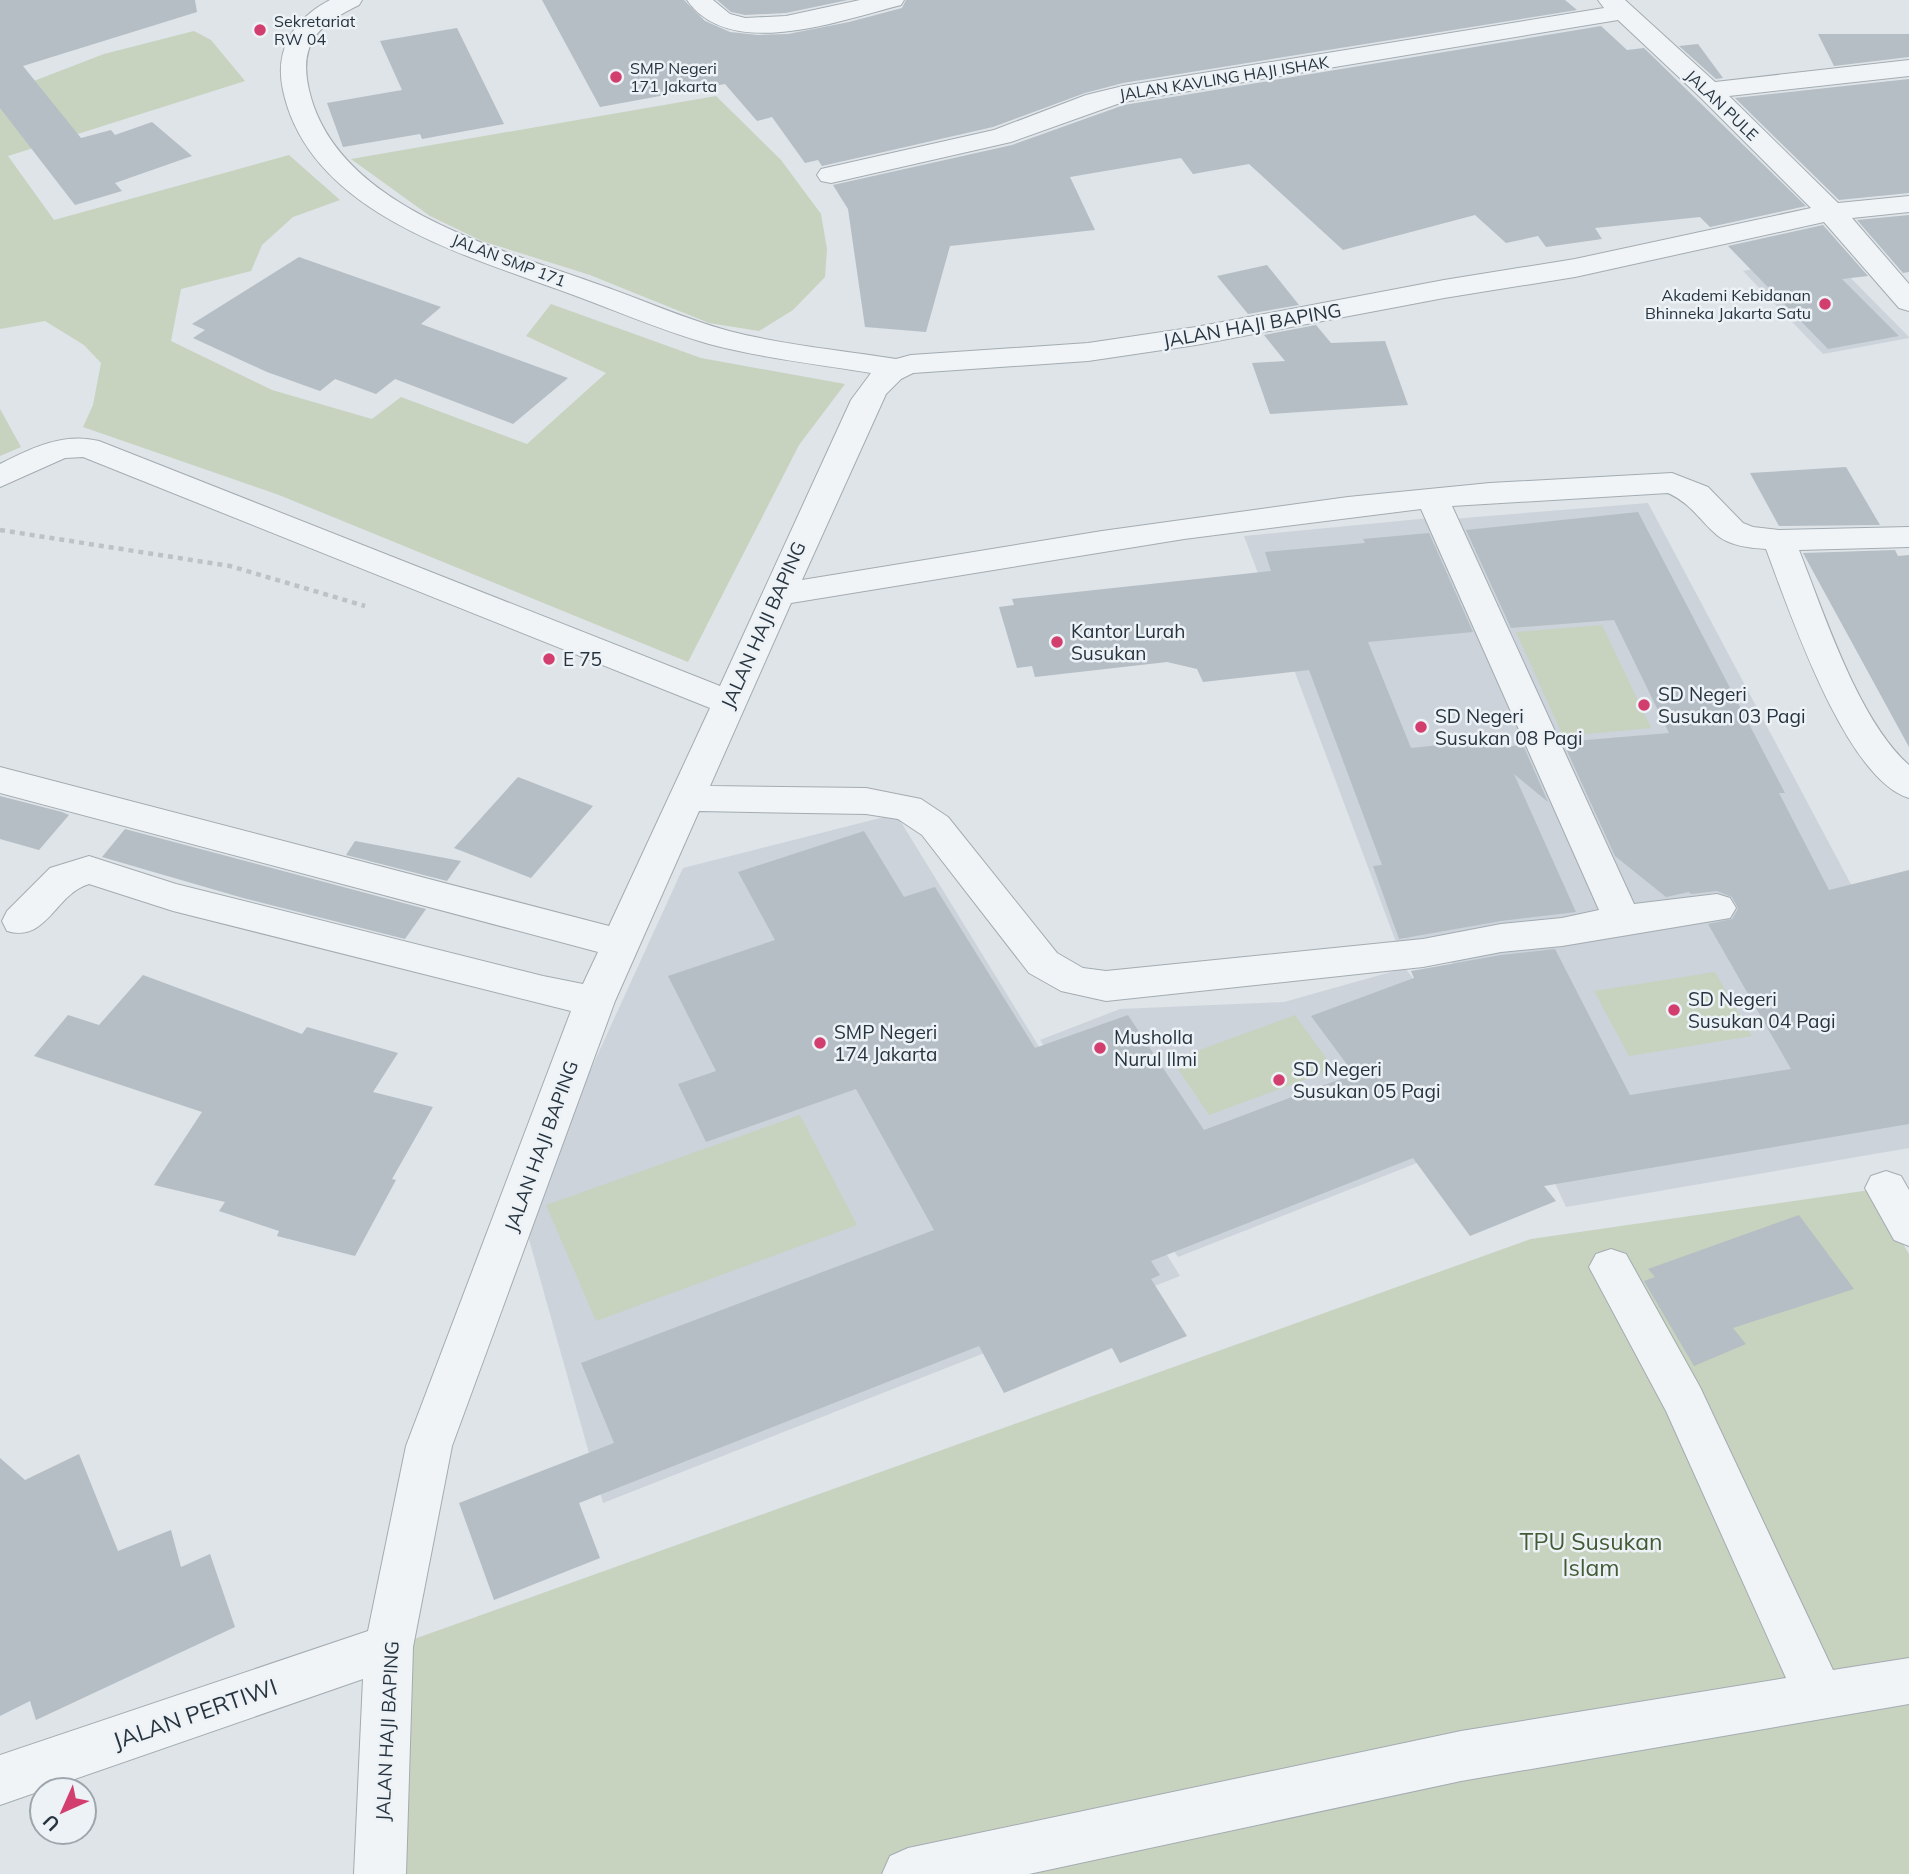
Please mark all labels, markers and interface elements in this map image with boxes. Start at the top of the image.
place label: Sekretariat RW 04 [274,11,356,49]
marker: Sekretariat RW 04 [252,22,268,38]
street label: JALAN KAVLING HAJI ISHAK [1118,51,1331,104]
place label: SMP Negeri 171 Jakarta [630,58,717,96]
street label: JALAN PULE [1681,65,1763,145]
marker: SMP Negeri 171 Jakarta [608,69,624,85]
street label: JALAN SMP 171 [449,229,569,291]
place label: Akademi Kebidanan Bhinneka Jakarta Satu [1645,285,1811,323]
marker: Akademi Kebidanan Bhinneka Jakarta Satu [1817,296,1833,312]
street label: JALAN HAJI BAPING [1161,298,1343,352]
street label: JALAN HAJI BAPING [715,538,811,712]
place label: Kantor Lurah Susukan [1071,619,1185,665]
marker: Kantor Lurah Susukan [1049,634,1065,650]
place label: E 75 [563,647,602,671]
marker: E 75 [541,651,557,667]
place label: SD Negeri Susukan 03 Pagi [1658,682,1805,728]
marker: SD Negeri Susukan 03 Pagi [1636,697,1652,713]
place label: SD Negeri Susukan 08 Pagi [1435,704,1582,750]
marker: SD Negeri Susukan 08 Pagi [1413,719,1429,735]
place label: SD Negeri Susukan 04 Pagi [1688,987,1835,1033]
marker: SD Negeri Susukan 04 Pagi [1666,1002,1682,1018]
place label: SMP Negeri 174 Jakarta [834,1020,937,1066]
place label: Musholla Nurul Ilmi [1114,1025,1197,1071]
marker: SMP Negeri 174 Jakarta [812,1035,828,1051]
marker: Musholla Nurul Ilmi [1092,1040,1108,1056]
street label: JALAN HAJI BAPING [499,1057,583,1235]
place label: SD Negeri Susukan 05 Pagi [1293,1057,1440,1103]
marker: SD Negeri Susukan 05 Pagi [1271,1072,1287,1088]
park label: TPU Susukan Islam [1520,1527,1662,1582]
street label: JALAN HAJI BAPING [370,1640,404,1822]
street label: JALAN PERTIWI [109,1672,281,1755]
north arrow [28,1776,98,1846]
text: U [38,1810,64,1836]

